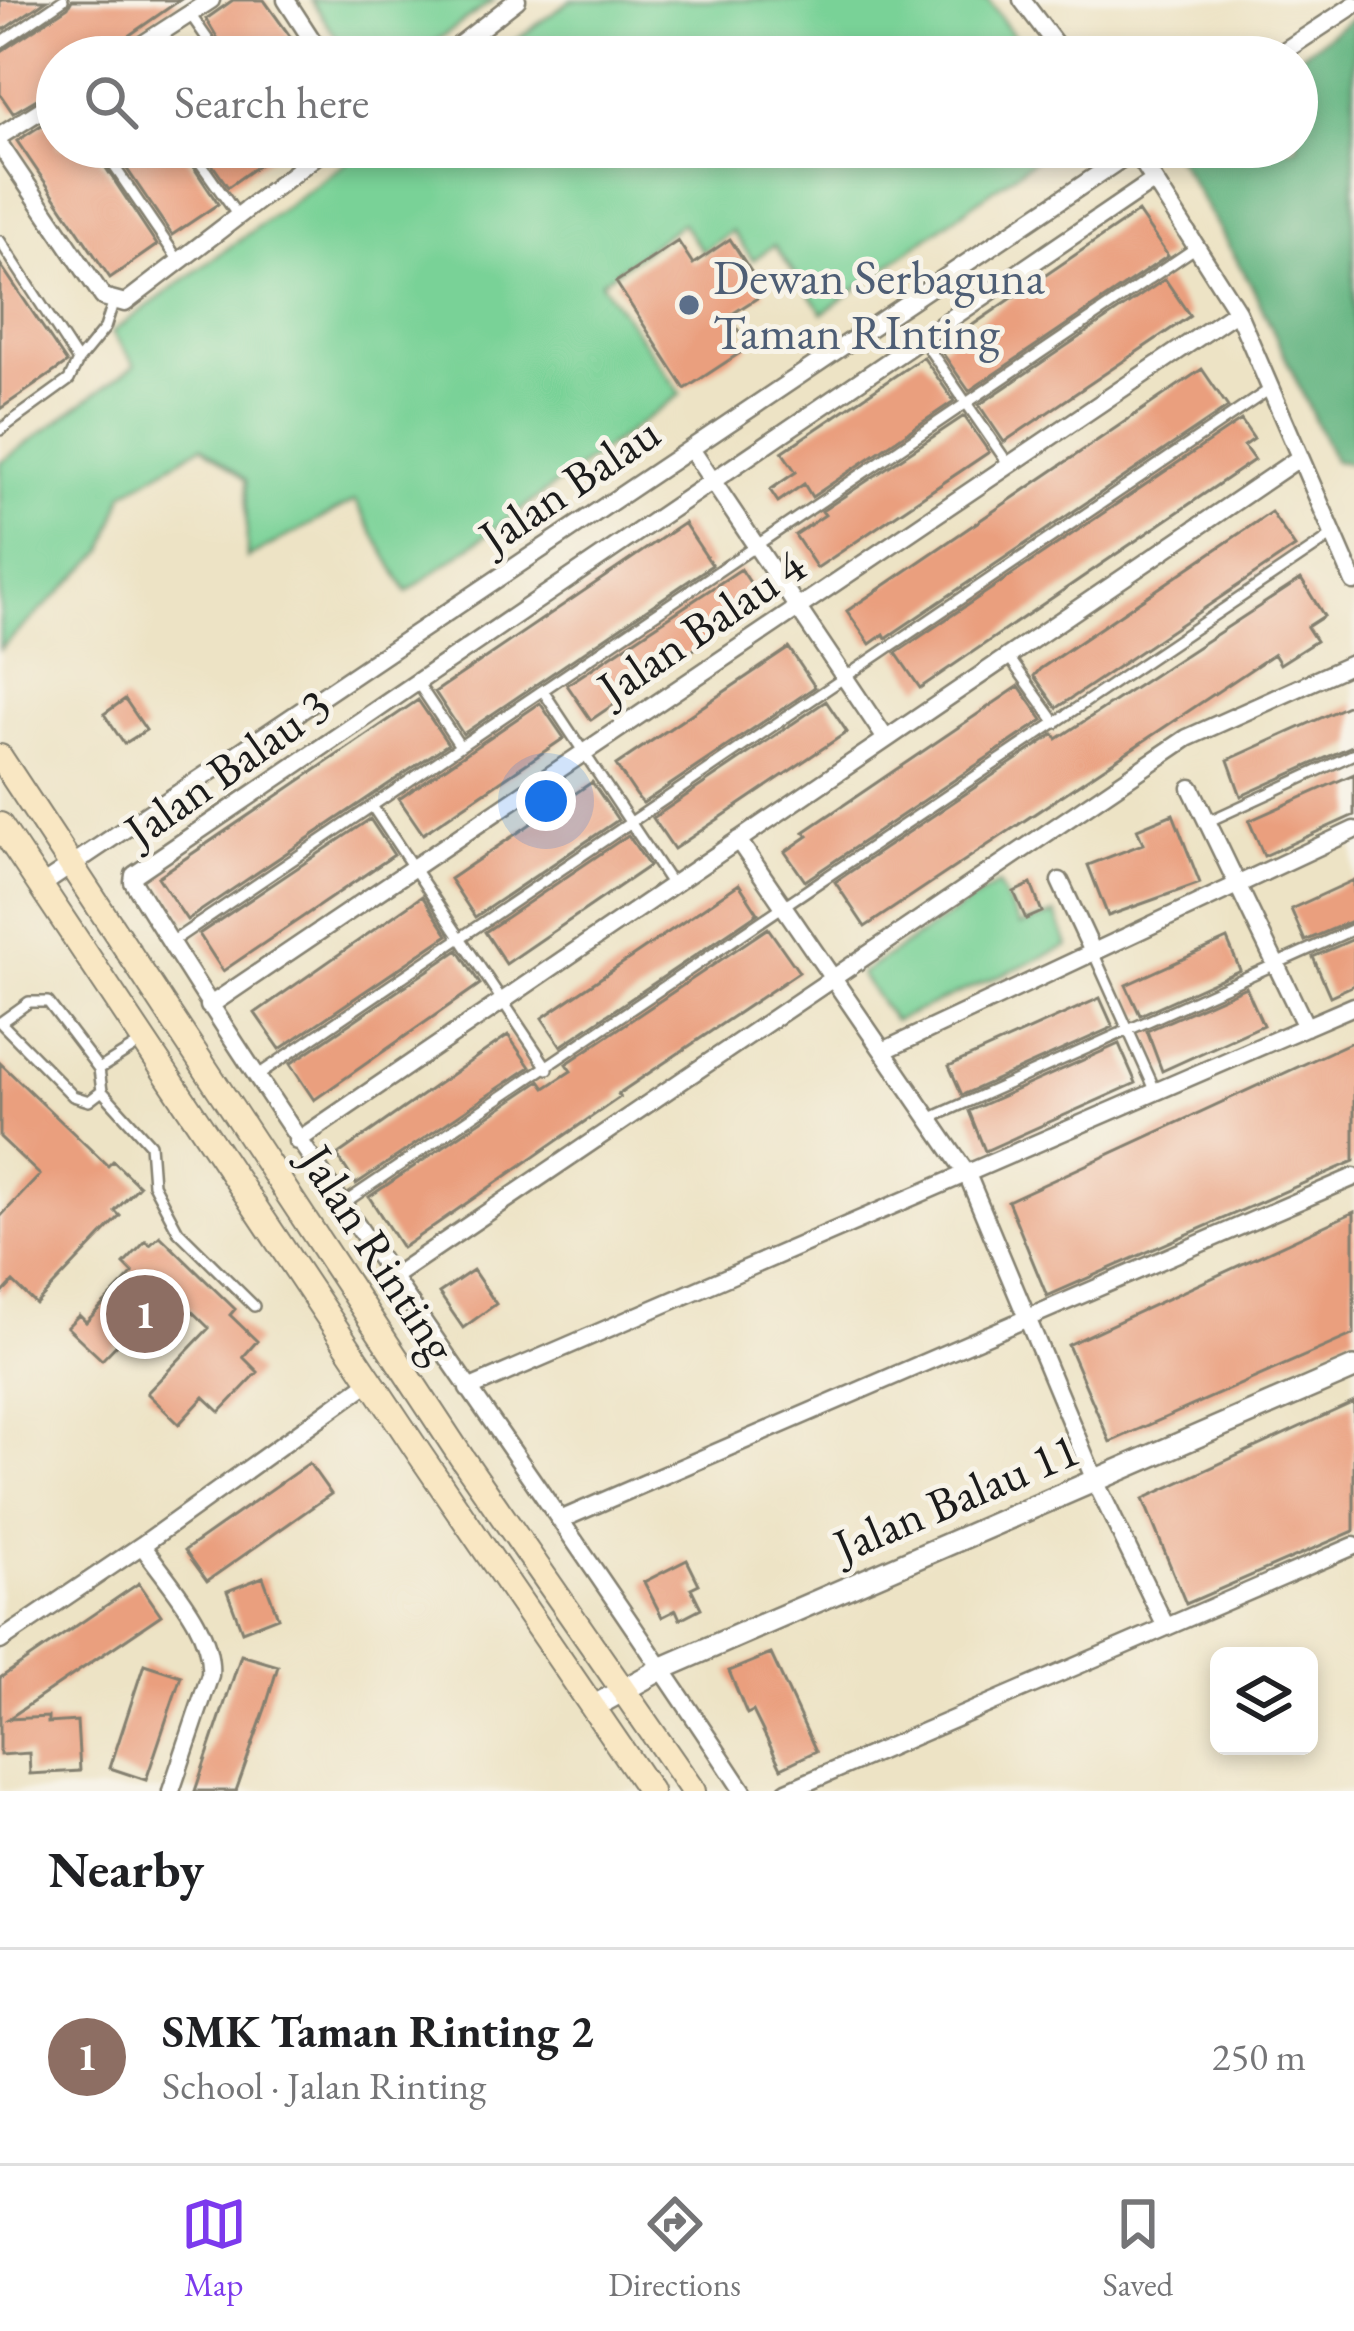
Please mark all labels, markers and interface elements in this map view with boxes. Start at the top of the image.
search box [36,36,1318,168]
icon: search [78,69,144,135]
text: Search here [174,73,369,131]
place label: Dewan Serbaguna Taman RInting [713,246,1046,363]
marker: Dewan Serbaguna Taman RInting [676,292,702,318]
street label: Jalan Balau [464,401,671,569]
street label: Jalan Balau 4 [582,533,817,720]
street label: Jalan Balau 3 [109,674,342,863]
your location [516,771,576,831]
street label: Jalan Rinting [284,1130,472,1374]
pin: 1 [106,1269,184,1359]
street label: Jalan Balau 11 [821,1418,1088,1578]
map controls [1210,1647,1318,1755]
button: layers [1210,1647,1318,1755]
text: Nearby [48,1836,204,1902]
text: SMK Taman Rinting 2 [162,2002,594,2060]
text: 1 [77,2031,97,2082]
text: 250 m [1212,2031,1306,2082]
text: School · Jalan Rinting [162,2060,486,2111]
tab: Map [181,2191,247,2306]
tab: Directions [608,2191,741,2306]
tab: Saved [1103,2191,1173,2306]

